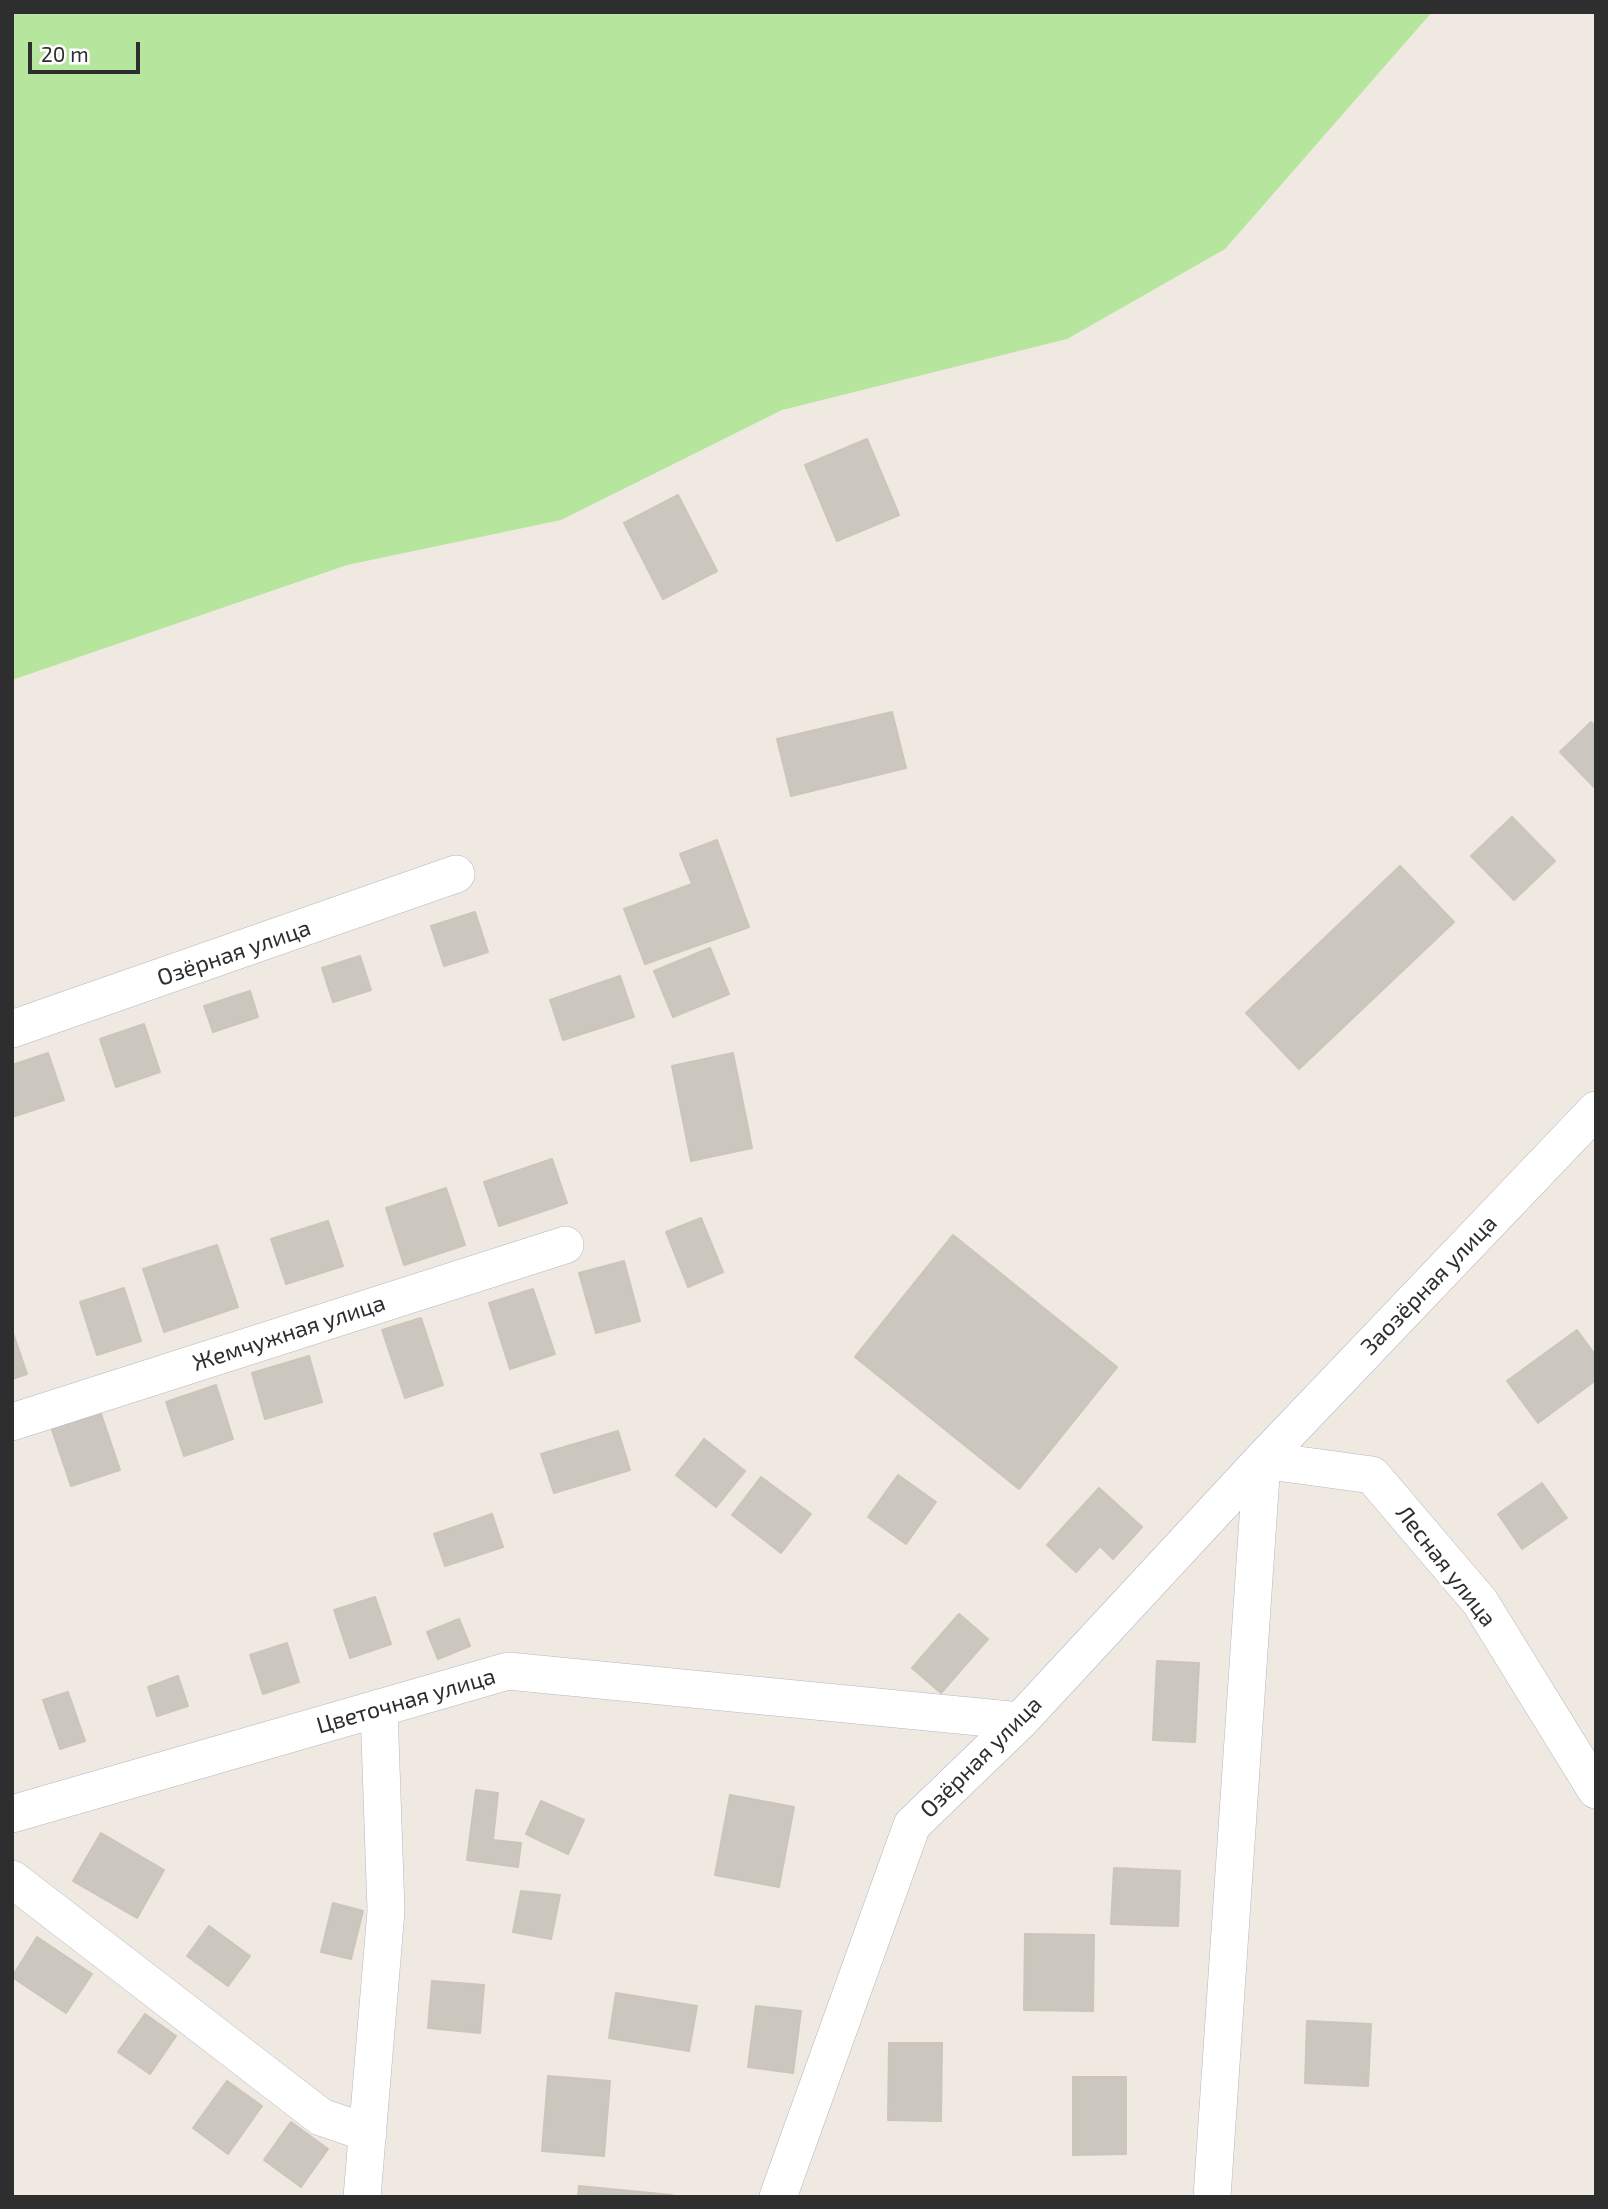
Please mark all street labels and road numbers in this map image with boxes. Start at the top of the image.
street label: Озёрная улица [154,914,314,992]
street label: Заозёрная улица [1355,1209,1503,1361]
street label: Жемчужная улица [189,1289,389,1377]
street label: Лесная улица [1390,1500,1502,1632]
street label: Цветочная улица [313,1662,499,1740]
street label: Озёрная улица [914,1690,1048,1824]

